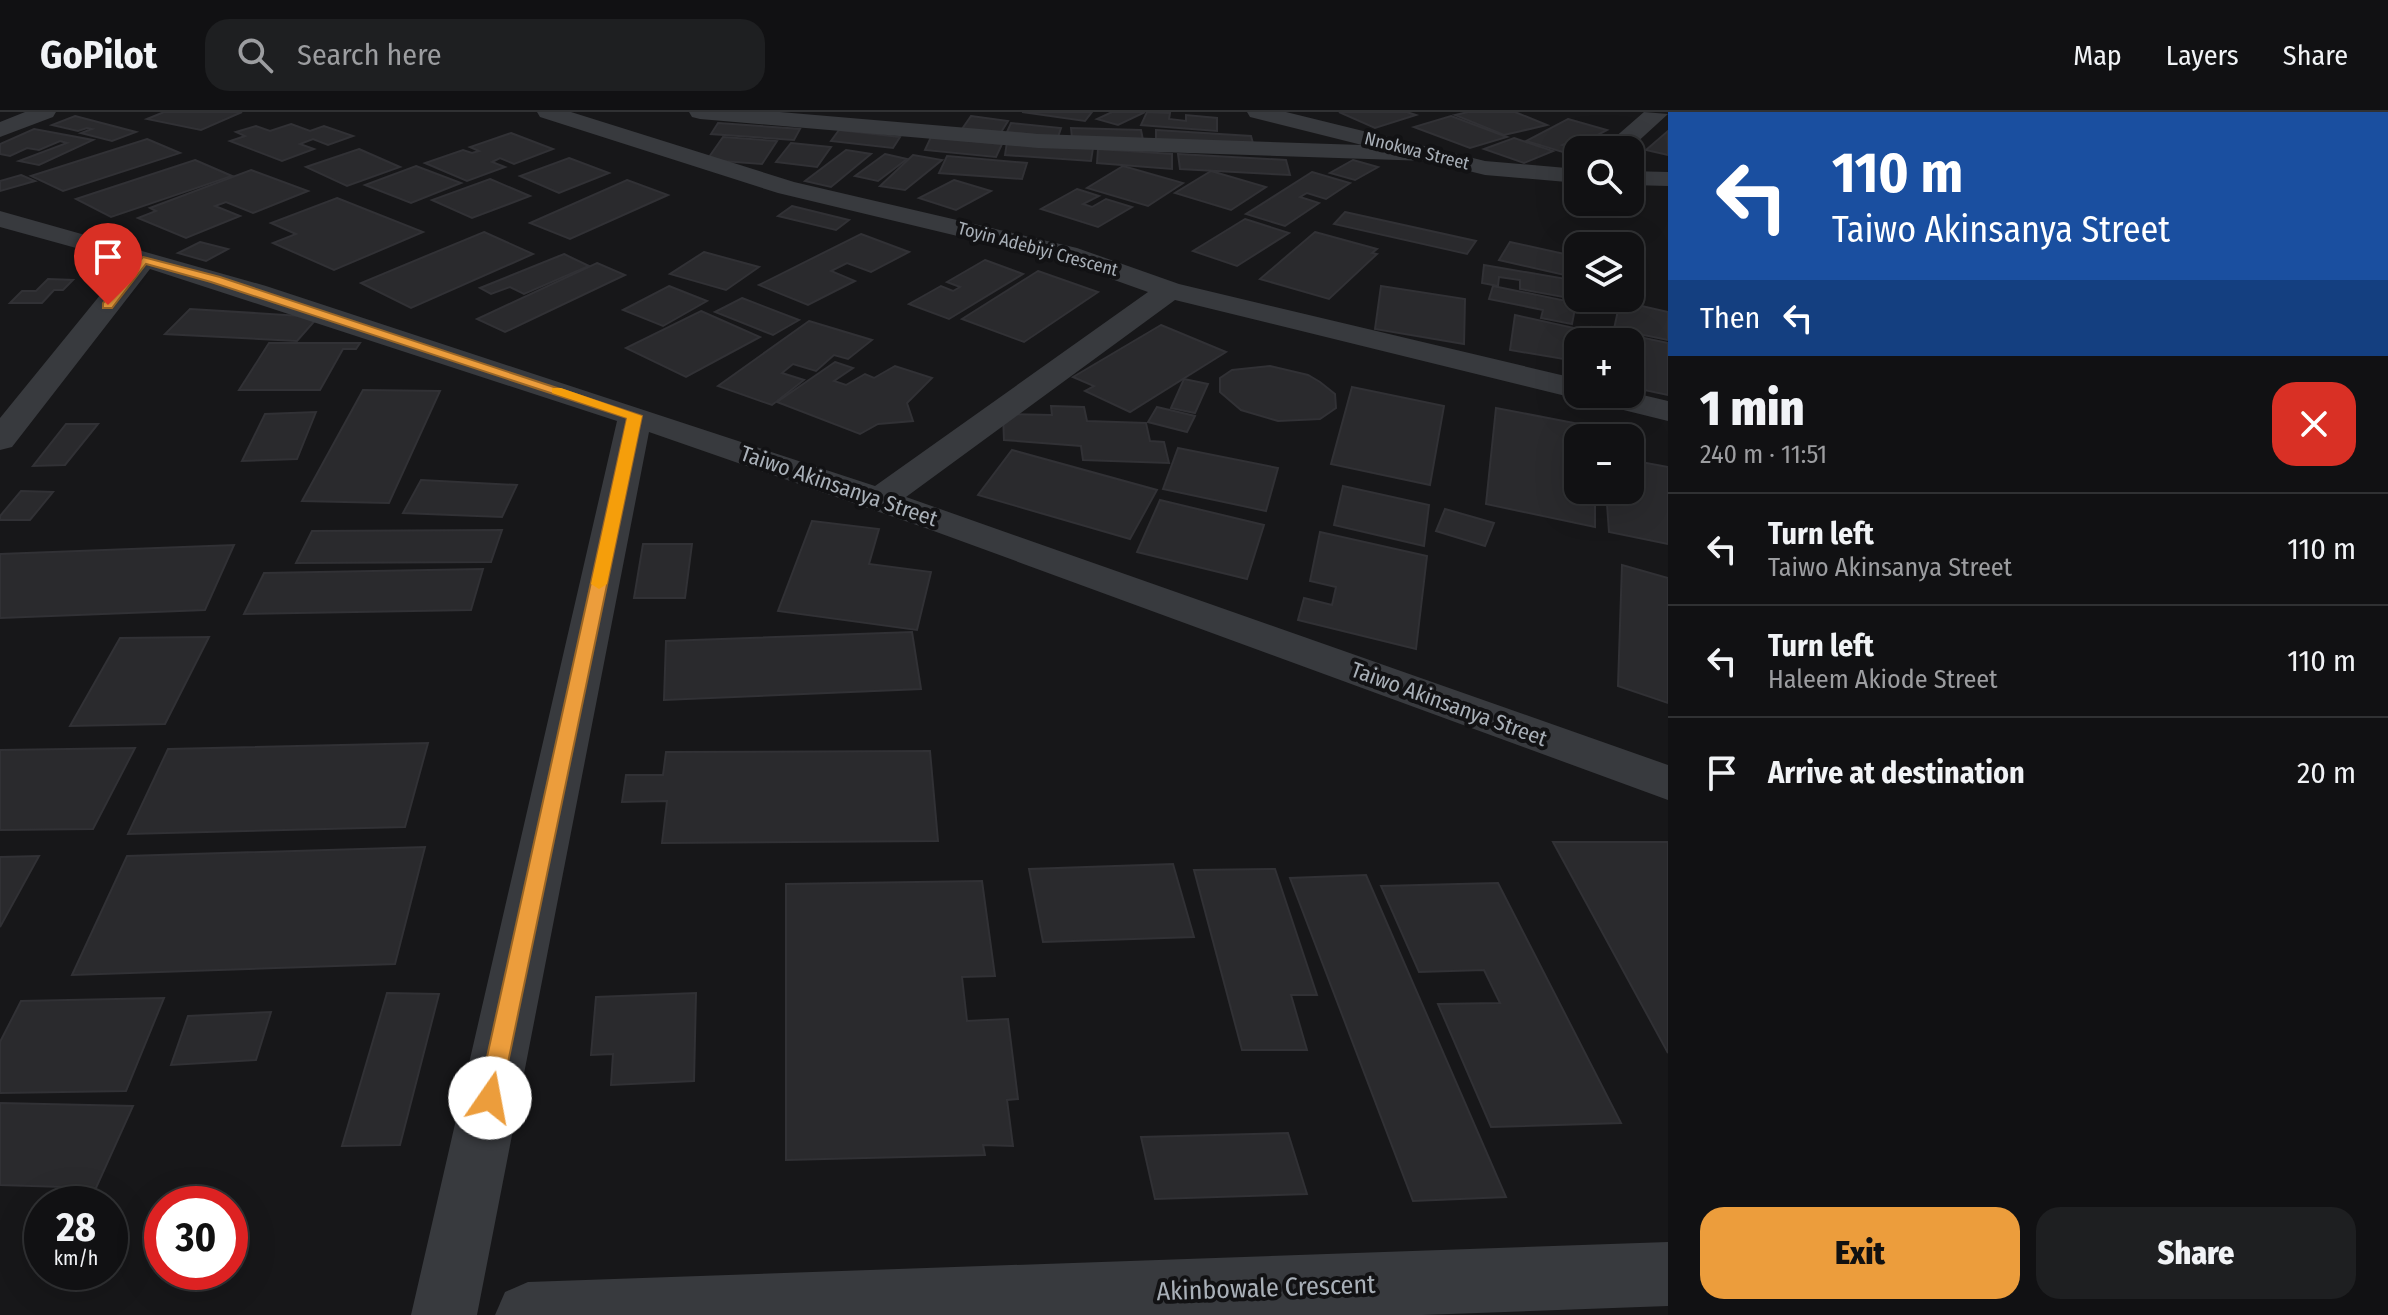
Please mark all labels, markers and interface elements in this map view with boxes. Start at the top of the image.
search box [205,19,765,91]
text: GoPilot [40,32,157,78]
icon: search [233,33,277,77]
text: Search here [297,37,442,73]
text: Map [2073,39,2122,72]
text: Layers [2166,39,2239,72]
text: Share [2283,39,2348,72]
street label: Nnokwa Street [1362,127,1472,175]
map controls [1564,136,1644,504]
button: search [1564,136,1644,216]
text: 110 m [1832,140,1963,207]
icon: left [1700,144,1804,248]
text: Taiwo Akinsanya Street [1832,208,2170,252]
street label: Toyin Adebiyi Crescent [956,217,1121,281]
pin [74,223,142,305]
button: layers [1564,232,1644,312]
icon: arrive [86,235,130,279]
icon: left [1776,296,1820,340]
text: Then [1700,300,1760,336]
button: + [1564,328,1644,408]
text: 1 min [1700,380,1804,438]
button: close [2272,382,2356,466]
button: − [1564,424,1644,504]
text: 240 m · 11:51 [1700,439,1827,470]
street label: Taiwo Akinsanya Street [737,440,942,533]
text: Turn left [1768,516,1874,552]
icon: left [1700,527,1744,571]
text: 110 m [2287,531,2356,567]
text: Taiwo Akinsanya Street [1768,552,2012,583]
text: Turn left [1768,628,1874,664]
icon: left [1700,639,1744,683]
text: 110 m [2287,643,2356,679]
street label: Taiwo Akinsanya Street [1347,656,1551,752]
text: Haleem Akiode Street [1768,664,1998,695]
icon: arrive [1700,751,1744,795]
text: Arrive at destination [1768,755,2025,791]
text: 20 m [2297,755,2356,791]
position arrow [448,1056,532,1140]
speed limit sign: 30 [144,1186,248,1290]
text: 28 [56,1204,96,1252]
button: Exit [1700,1207,2020,1299]
button: Share [2036,1207,2356,1299]
text: km/h [54,1246,98,1270]
street label: Akinbowale Crescent [1156,1269,1377,1307]

